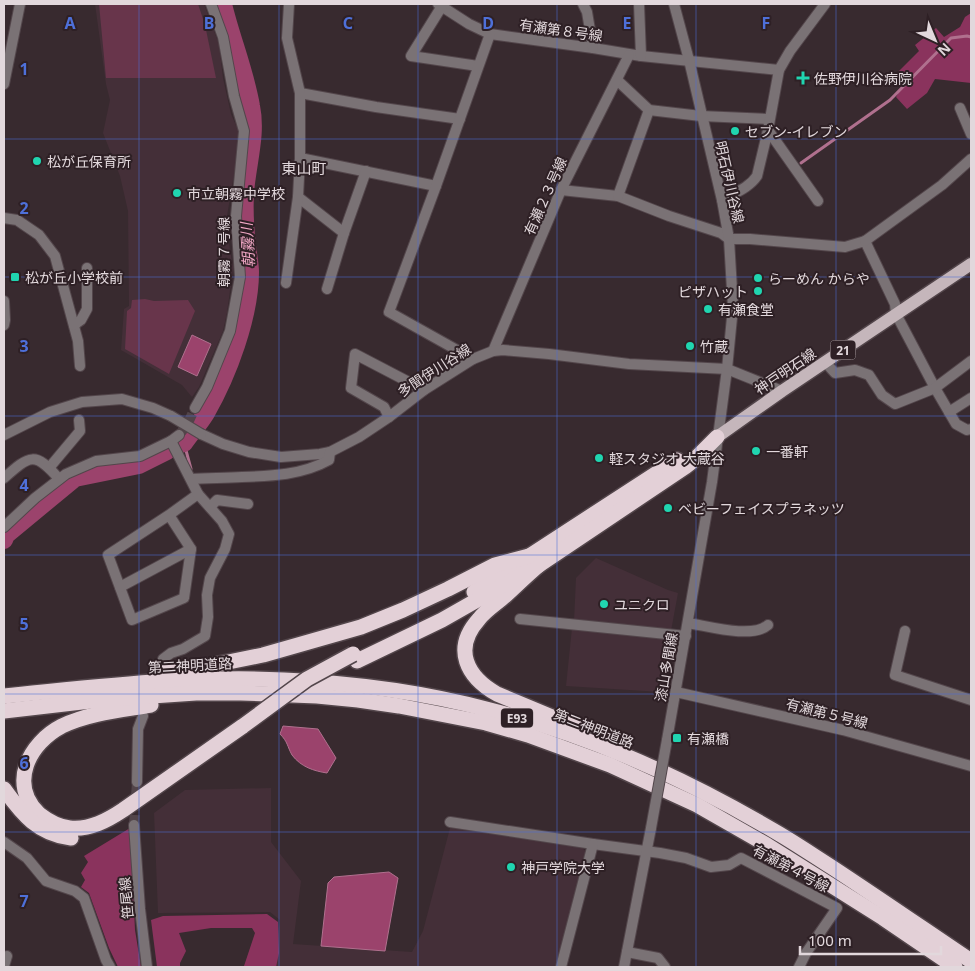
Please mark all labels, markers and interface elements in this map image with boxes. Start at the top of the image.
text: A [64,12,76,34]
text: B [204,12,214,34]
text: C [343,12,353,34]
text: D [482,12,494,34]
text: E [623,12,632,34]
text: F [762,12,770,34]
street label: 有瀬第８号線 [518,15,604,45]
north arrow [910,15,960,65]
text: N [934,39,955,61]
text: 1 [19,58,29,80]
place label: 佐野伊川谷病院 [814,69,912,88]
marker: 佐野伊川谷病院 [796,71,810,85]
place label: セブン-イレブン [745,122,848,141]
marker: セブン-イレブン [729,125,741,137]
street label: 明石伊川谷線 [711,139,749,225]
place label: 松が丘保育所 [47,152,131,171]
street label: 有瀬２３号線 [519,154,571,238]
marker: 松が丘保育所 [31,155,43,167]
district label: 東山町 [281,158,327,178]
place label: 市立朝霧中学校 [187,184,285,203]
marker: 市立朝霧中学校 [171,187,183,199]
text: 2 [19,197,29,219]
street label: 朝霧７号線 [214,217,233,287]
water label: 朝霧川 [236,220,258,268]
place label: 松が丘小学校前 [25,268,123,287]
place label: らーめん からや [768,269,870,288]
marker: 松が丘小学校前 [9,271,21,283]
marker: らーめん からや [752,272,764,284]
place label: ピザハット [678,282,748,301]
marker: ピザハット [752,285,764,297]
place label: 有瀬食堂 [718,300,774,319]
marker: 有瀬食堂 [702,303,714,315]
text: 3 [19,335,29,357]
place label: 竹蔵 [700,337,728,356]
street label: 多聞伊川谷線 [394,339,474,401]
marker: 竹蔵 [684,340,696,352]
road number: 21 [830,340,856,360]
street label: 神戸明石線 [751,344,819,398]
place label: 一番軒 [766,442,808,461]
marker: 一番軒 [750,445,762,457]
place label: 軽スタジオ 大蔵谷 [609,449,725,468]
marker: 軽スタジオ 大蔵谷 [593,452,605,464]
text: 4 [19,474,29,496]
place label: ベビーフェイスプラネッツ [678,499,845,518]
marker: ベビーフェイスプラネッツ [662,502,674,514]
place label: ユニクロ [614,595,670,614]
marker: ユニクロ [598,598,610,610]
text: 5 [19,613,29,635]
street label: 漆山多聞線 [651,631,681,703]
street label: 第二神明道路 [148,653,232,677]
street label: 有瀬第５号線 [784,694,870,732]
street label: 第二神明道路 [551,704,637,752]
road number: E93 [501,708,533,728]
place label: 有瀬橋 [687,729,729,748]
marker: 有瀬橋 [671,732,683,744]
text: 6 [19,752,29,774]
street label: 有瀬第４号線 [749,840,833,896]
place label: 神戸学院大学 [521,858,605,877]
marker: 神戸学院大学 [505,861,517,873]
street label: 笹尾線 [115,876,137,920]
text: 7 [19,890,29,912]
scale bar [800,924,941,956]
text: 100 m [808,930,852,950]

